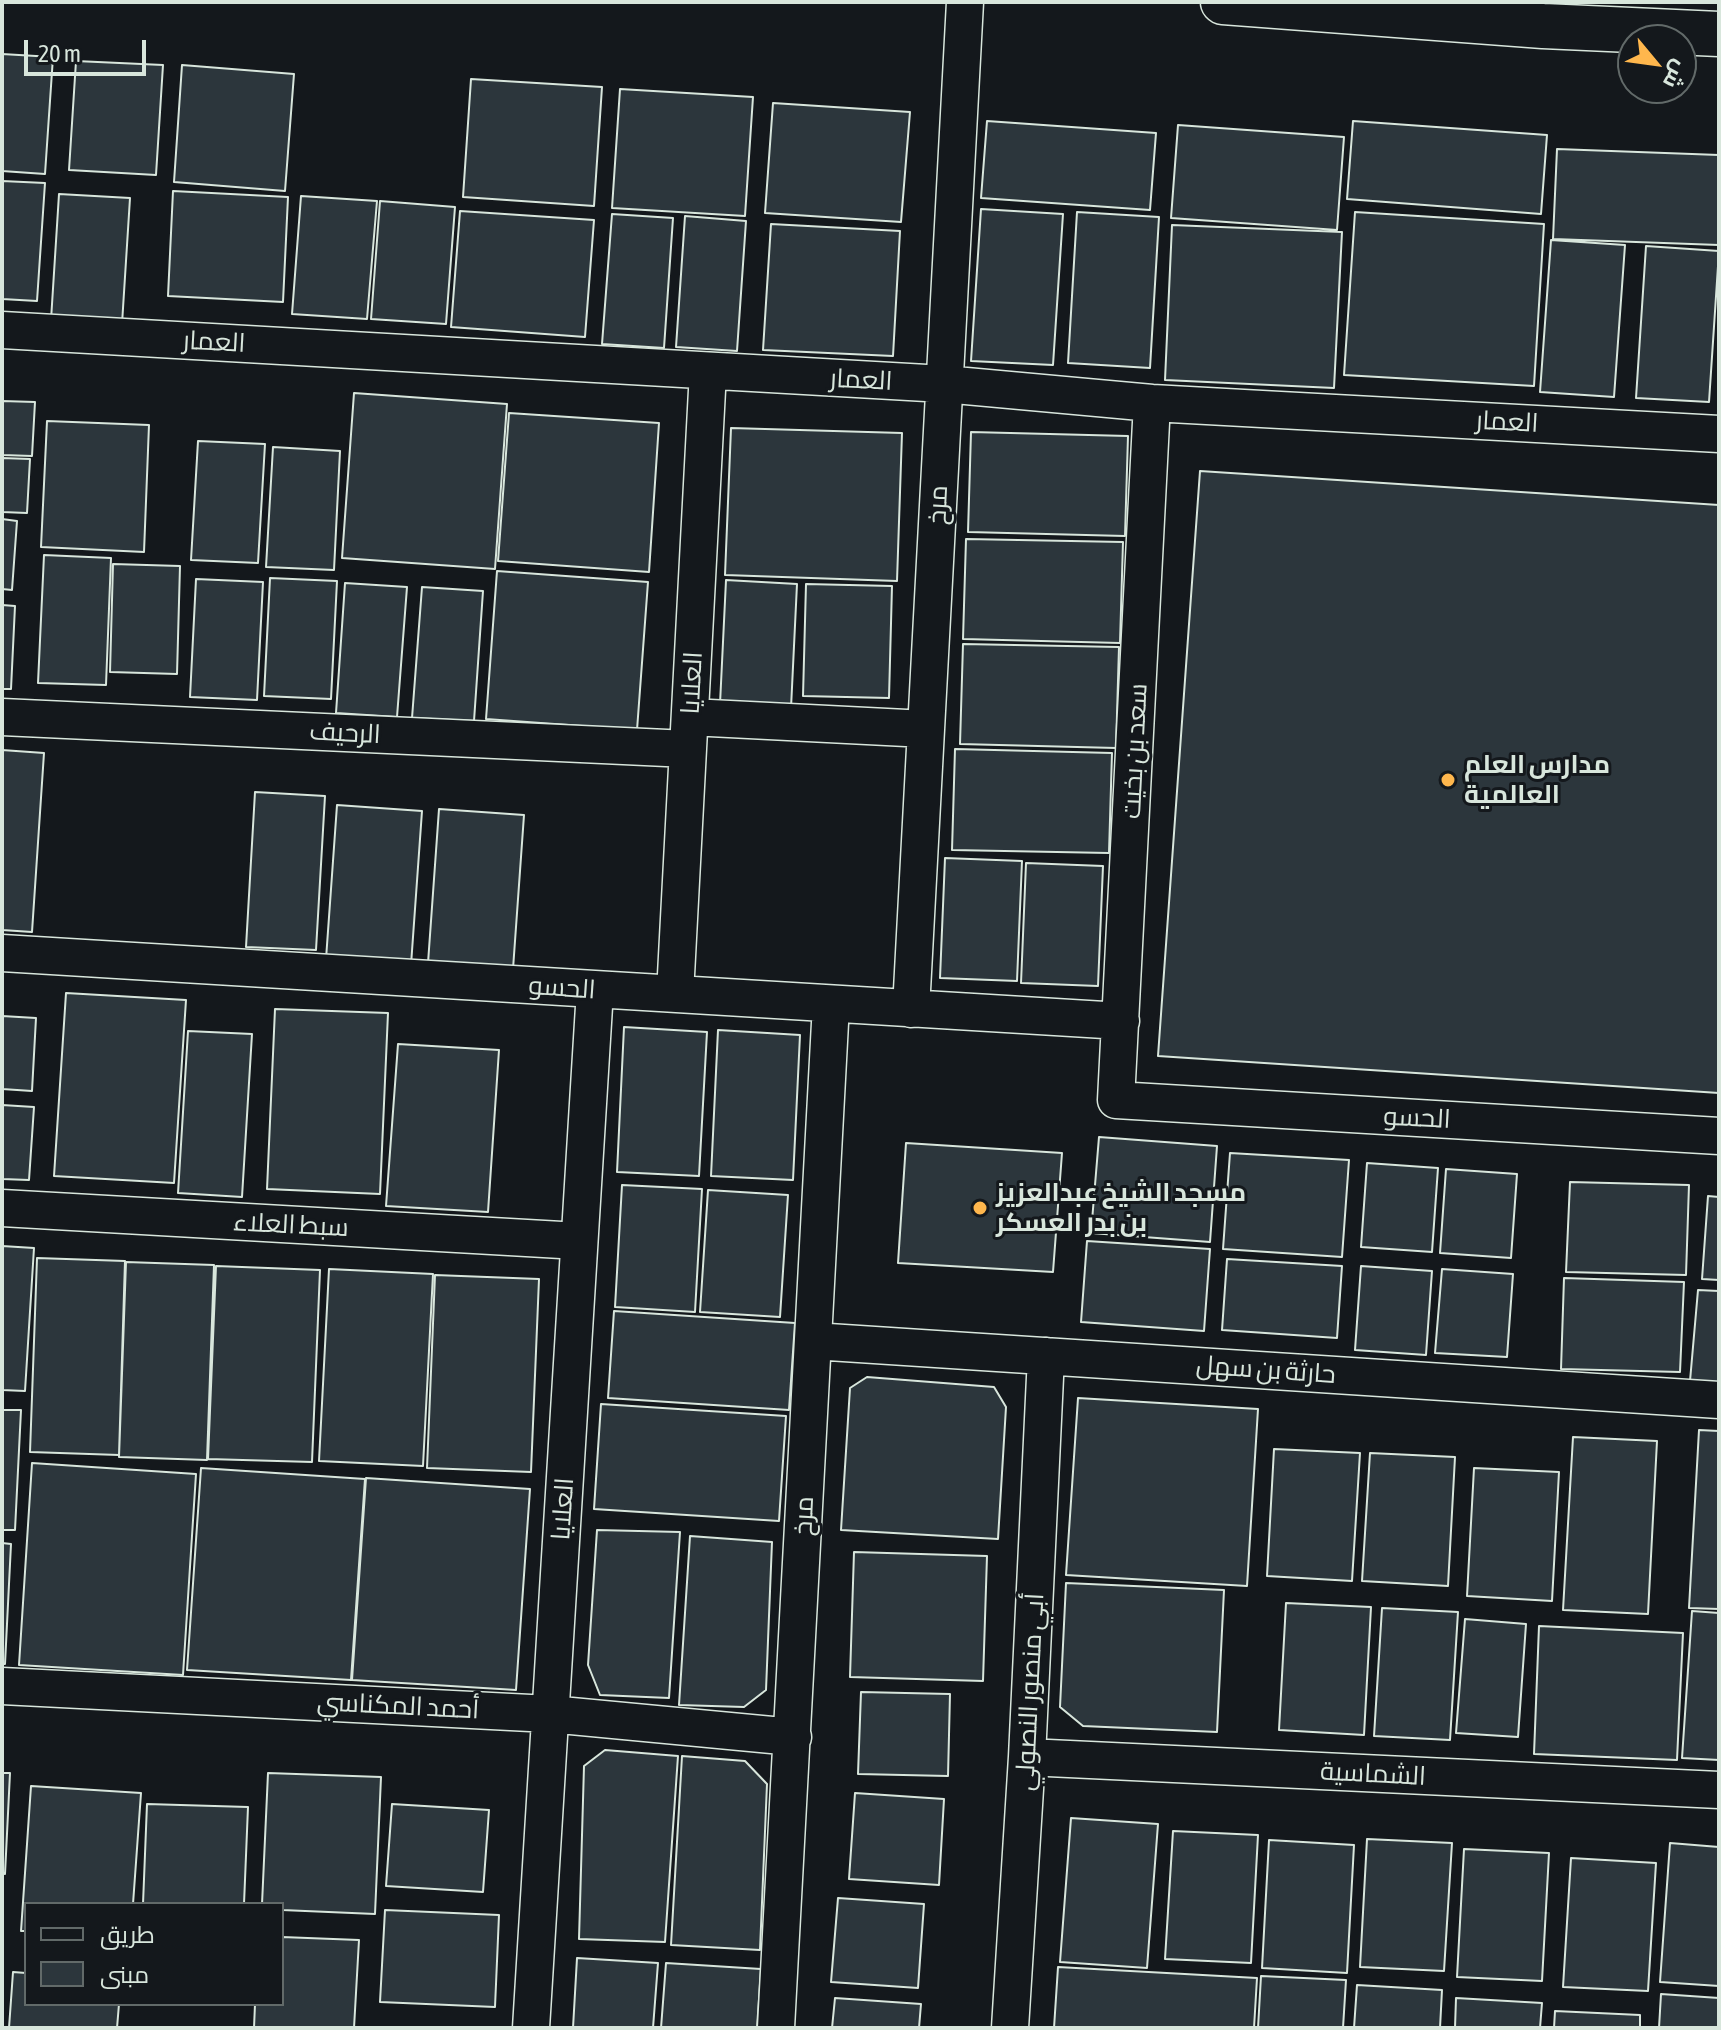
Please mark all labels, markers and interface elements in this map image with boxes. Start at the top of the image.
scale bar [28,24,150,74]
north arrow [1617,24,1697,104]
text: 20 m [38,40,81,67]
text: ش [1658,56,1694,93]
street label: العمار [182,325,246,359]
street label: العمار [829,363,893,397]
street label: العمار [1475,405,1539,439]
street label: مرخ [921,484,955,526]
street label: العلايا [675,651,709,715]
street label: سعد بن بخيت [1116,682,1154,820]
street label: الرحيف [309,716,381,750]
place label: مدارس العلم العالمية [1464,749,1610,810]
marker: مدارس العلم العالمية [1439,771,1457,789]
street label: الحسو [527,970,597,1006]
street label: الحسو [1383,1101,1451,1135]
place label: مسجد الشيخ عبدالعزيز بن بدر العسكر [996,1177,1246,1238]
marker: مسجد الشيخ عبدالعزيز بن بدر العسكر [971,1199,989,1217]
street label: سبط العلاء [232,1206,350,1244]
street label: حارثة بن سهل [1195,1350,1337,1390]
street label: العلايا [545,1477,581,1541]
street label: مرخ [787,1495,821,1537]
street label: أبي منصور النصولي [1009,1592,1051,1792]
street label: أحمد المكناسي [316,1686,480,1726]
street label: الشماسية [1319,1756,1427,1792]
legend [24,1902,284,2006]
text: طريق [100,1921,155,1948]
text: مبنى [100,1961,149,1988]

